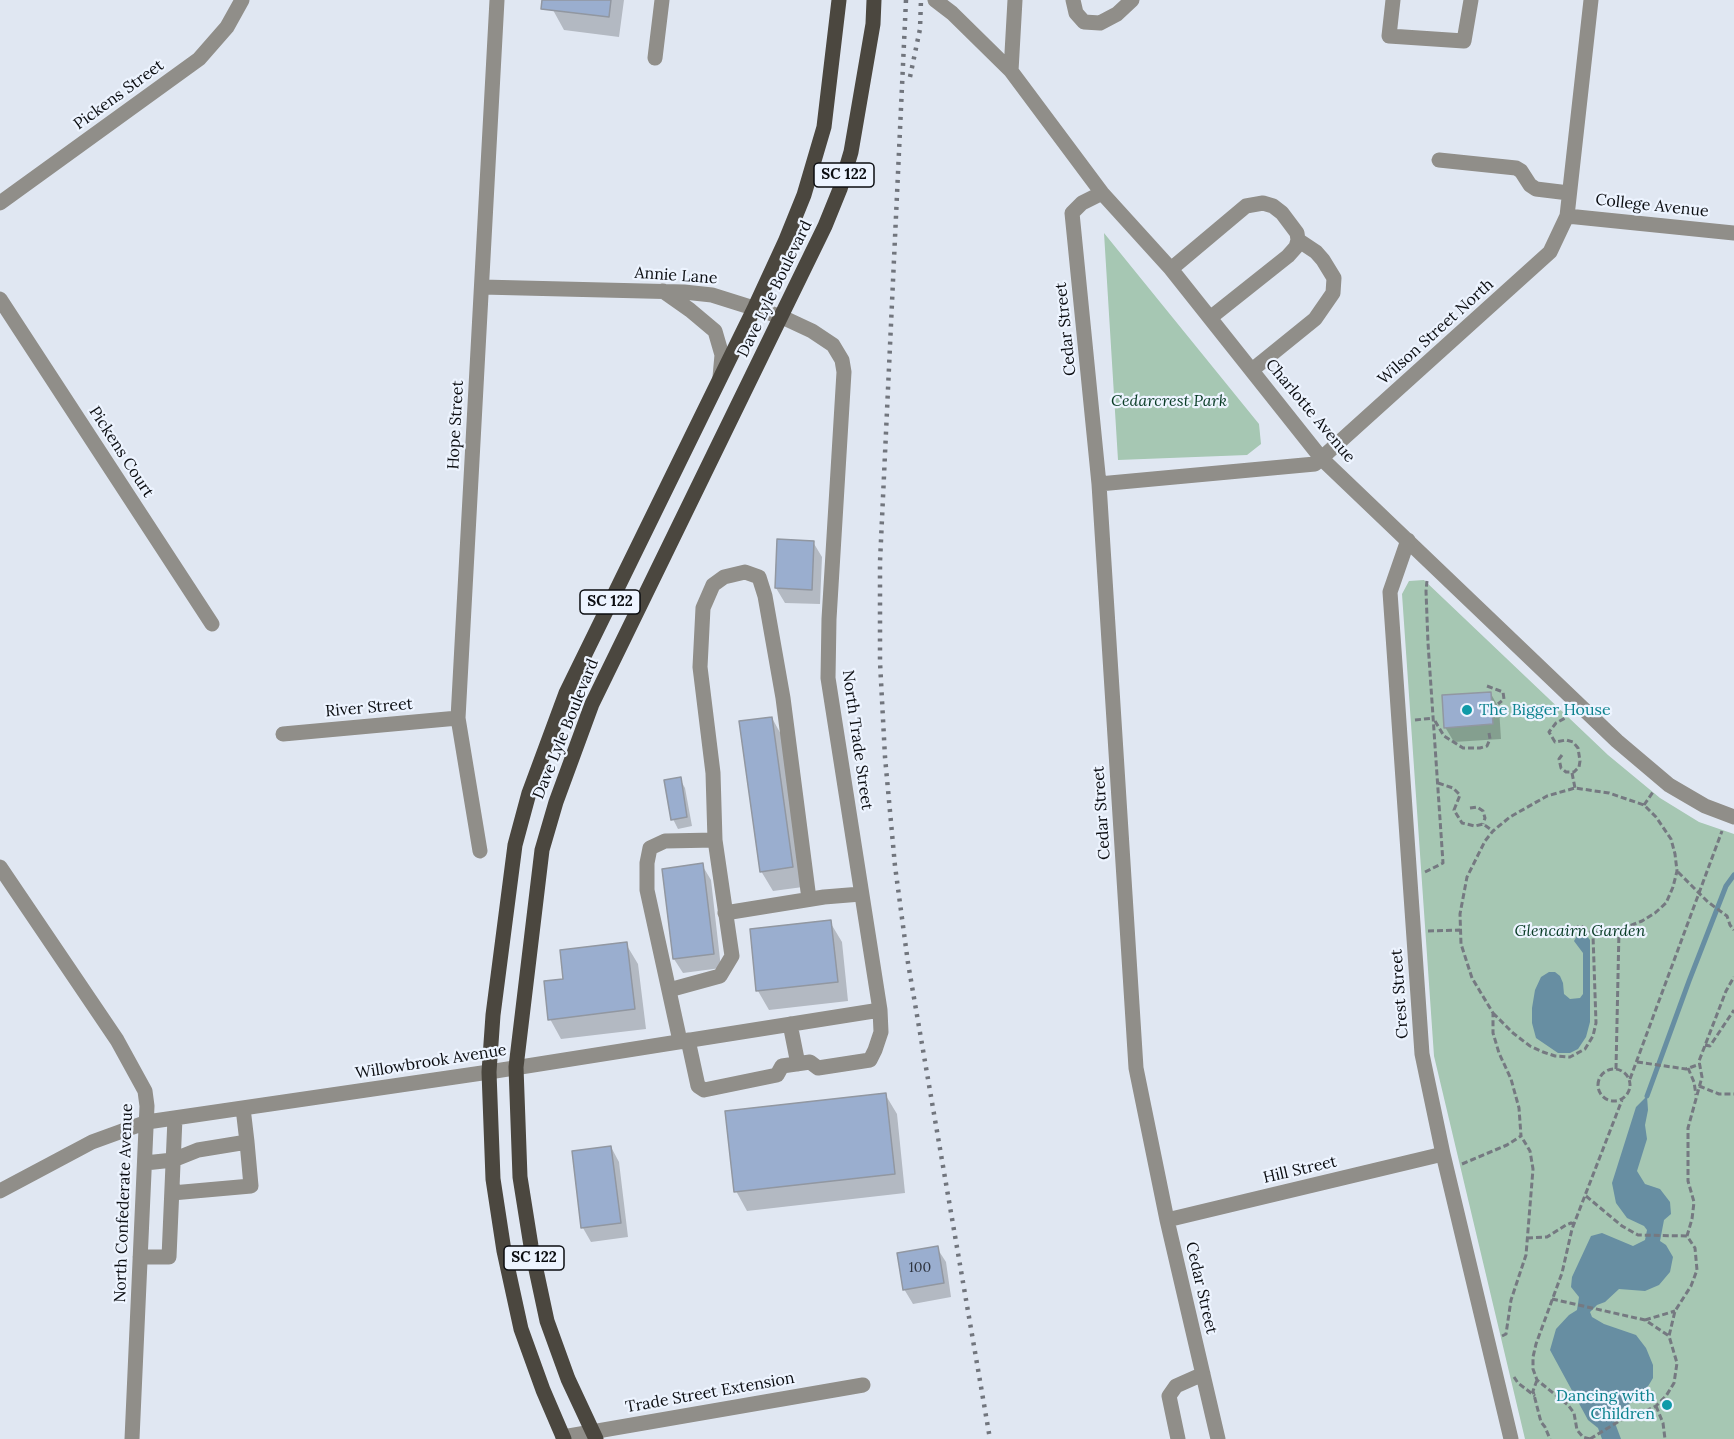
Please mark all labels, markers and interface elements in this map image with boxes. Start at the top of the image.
street label: Pickens Street [70,56,168,134]
road number: SC 122 [814,163,874,187]
street label: College Avenue [1594,191,1710,221]
street label: Dave Lyle Boulevard [734,218,816,360]
street label: Annie Lane [634,264,718,288]
street label: Wilson Street North [1374,275,1498,389]
street label: Cedar Street [1052,281,1080,377]
street label: Charlotte Avenue [1261,355,1359,467]
street label: Hope Street [444,380,468,470]
park label: Cedarcrest Park [1111,391,1227,411]
street label: Pickens Court [84,403,158,501]
road number: SC 122 [580,590,640,614]
street label: Dave Lyle Boulevard [529,656,603,802]
street label: North Trade Street [838,669,876,811]
street label: River Street [324,695,414,721]
place label: The Bigger House [1479,700,1611,720]
marker: The Bigger House [1460,703,1474,717]
street label: Cedar Street [1089,765,1115,861]
park label: Glencairn Garden [1514,921,1646,941]
street label: Crest Street [1387,949,1413,1039]
street label: Willowbrook Avenue [354,1041,508,1083]
street label: North Confederate Avenue [111,1103,137,1303]
street label: Hill Street [1261,1152,1339,1188]
street label: Cedar Street [1181,1240,1221,1336]
road number: SC 122 [504,1246,564,1270]
house number: 100 [909,1260,931,1276]
street label: Trade Street Extension [624,1369,796,1417]
place label: Dancing with Children [1556,1386,1655,1424]
marker: Dancing with Children [1660,1398,1674,1412]

